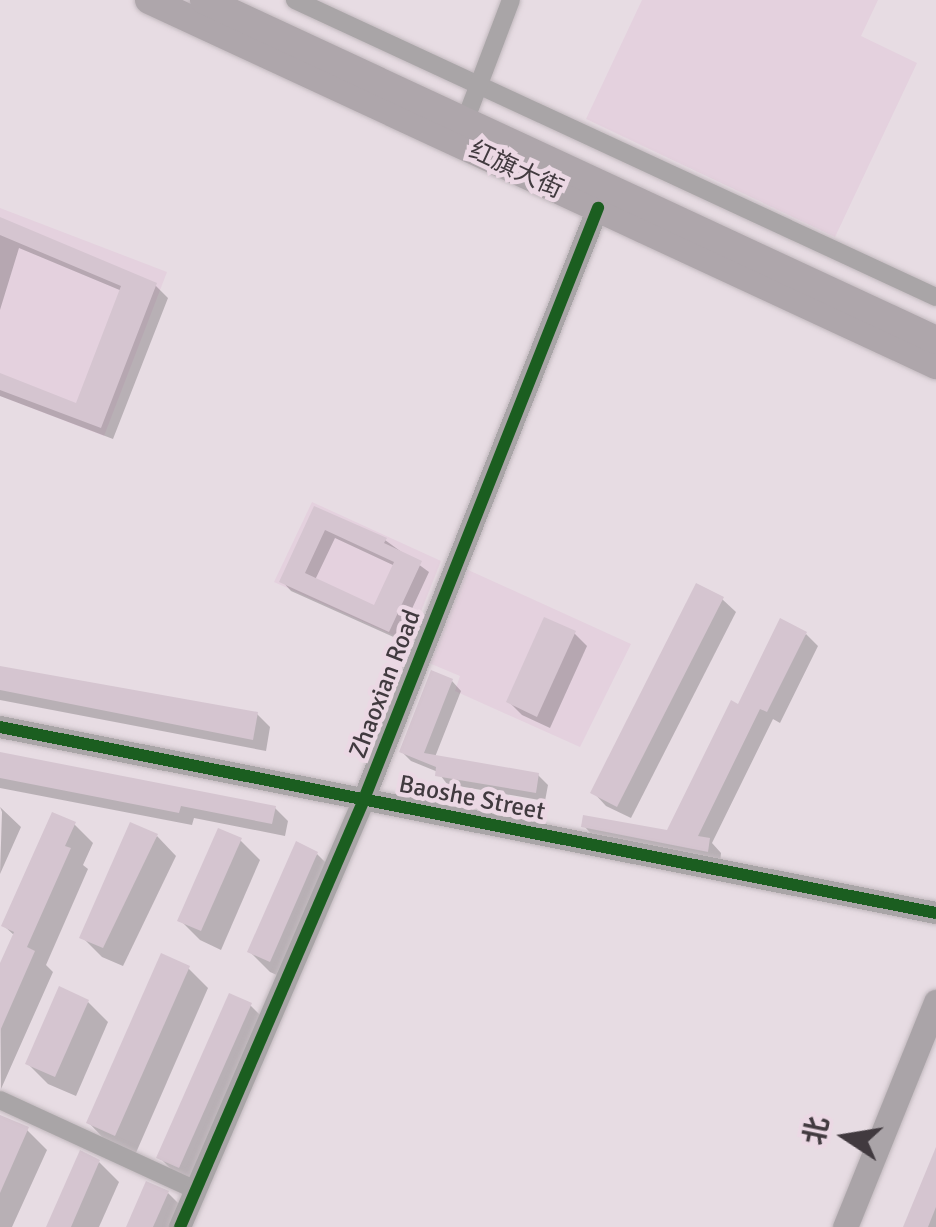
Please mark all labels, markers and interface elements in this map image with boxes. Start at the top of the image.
street label: 红旗大街 [464,135,568,205]
street label: Zhaoxian Road [343,606,427,762]
street label: Baoshe Street [396,769,548,827]
north arrow [796,1087,896,1187]
text: 北 [797,1114,836,1148]

